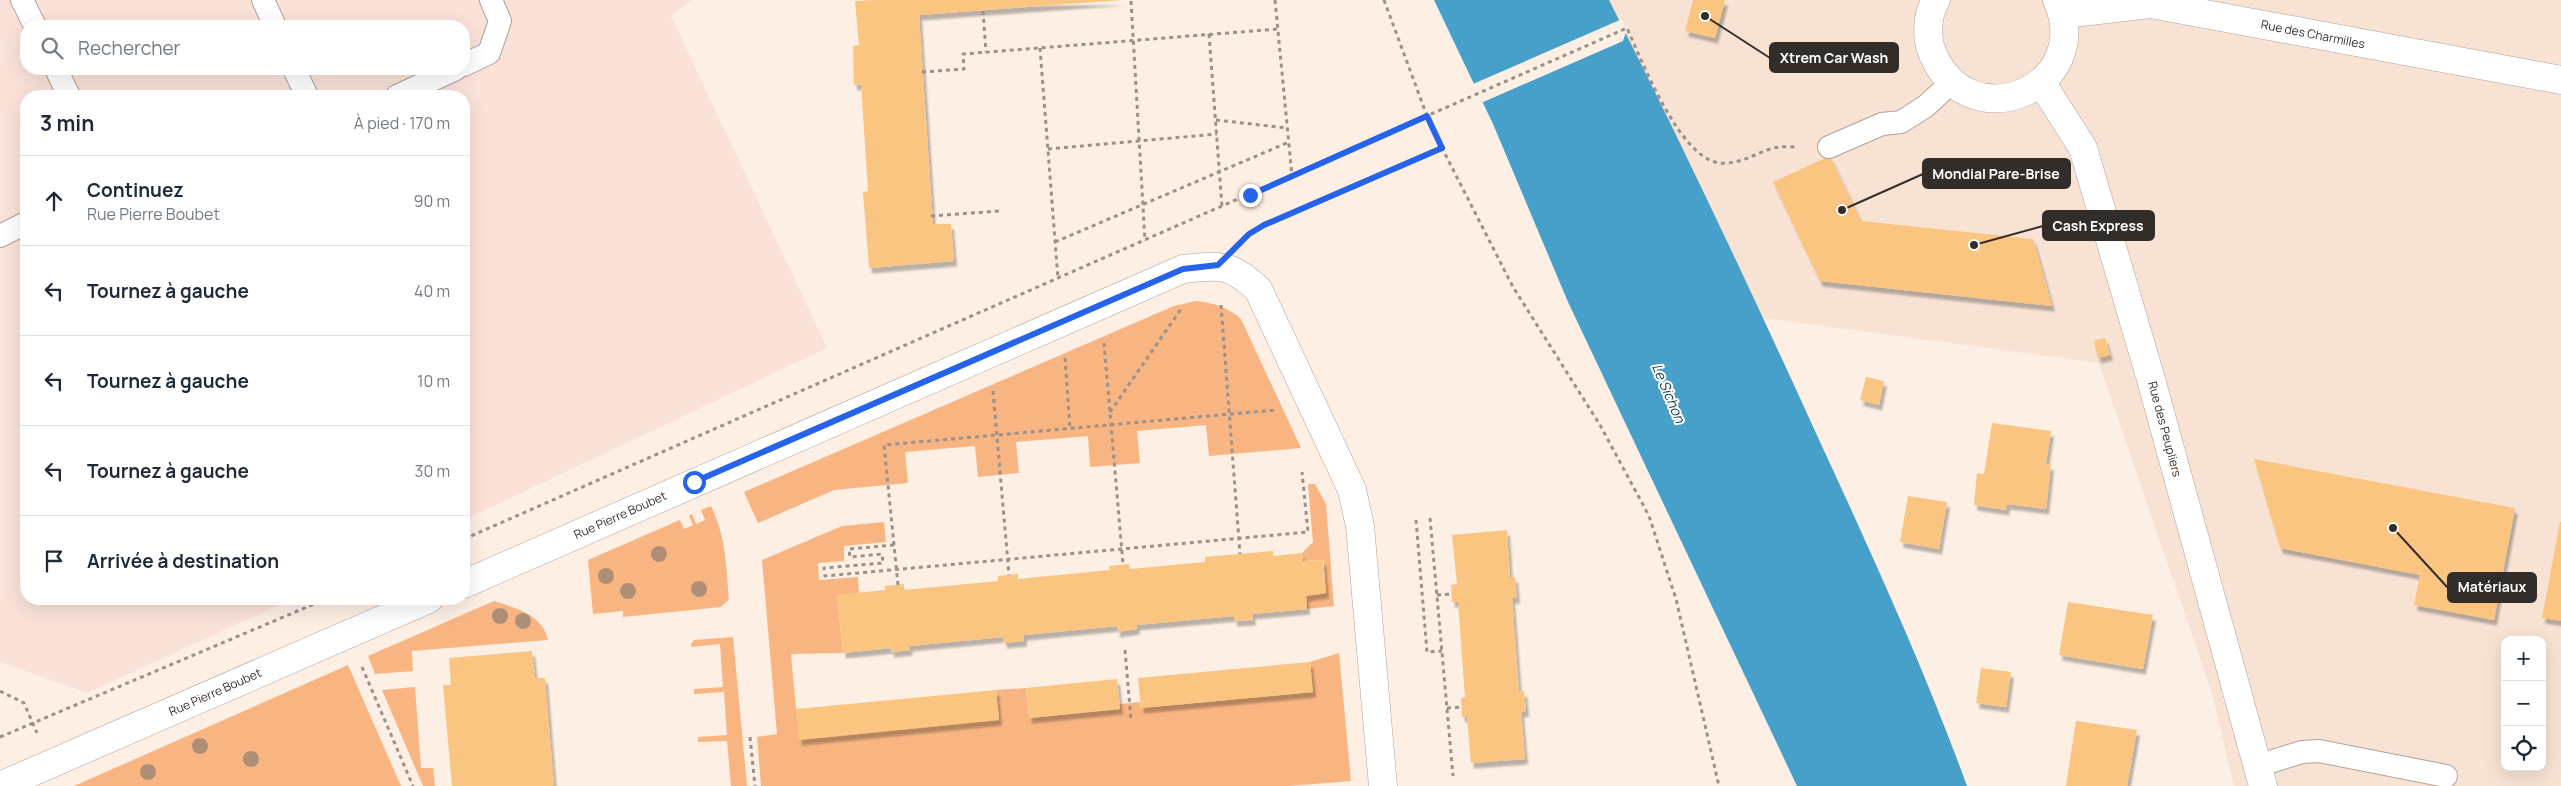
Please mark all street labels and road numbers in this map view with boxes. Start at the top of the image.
street label: Rue des Charmilles [2260,16,2366,52]
street label: Rue des Peupliers [2144,379,2186,479]
street label: Rue Pierre Boubet [571,487,669,543]
street label: Rue Pierre Boubet [166,664,264,720]

